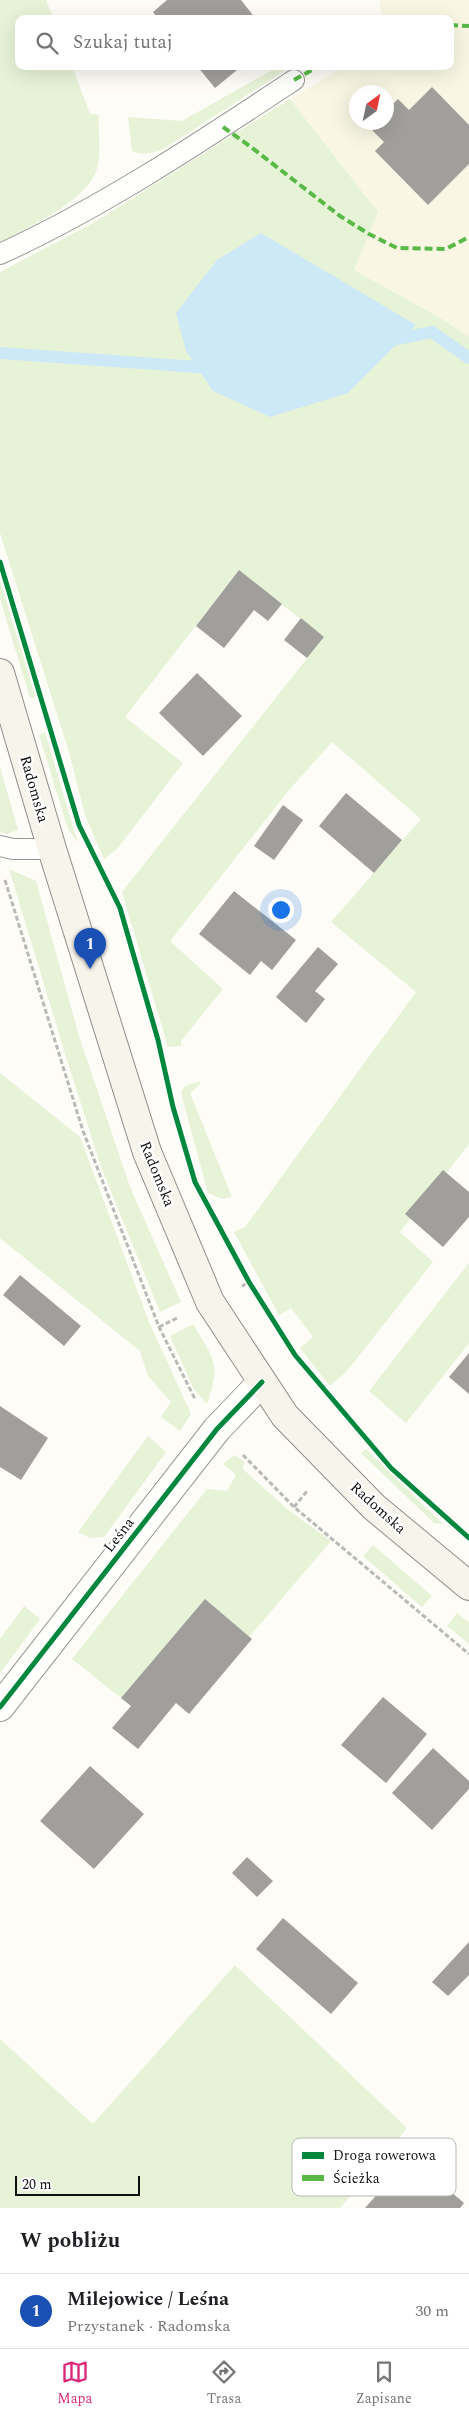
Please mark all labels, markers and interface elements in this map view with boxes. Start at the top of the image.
search box [15,15,454,70]
text: Szukaj tutaj [73,28,173,57]
icon: search [33,29,61,57]
north arrow [349,85,394,130]
street label: Radomska [13,753,55,826]
your location [268,897,294,923]
pin: 1 [74,928,106,969]
street label: Radomska [133,1138,181,1211]
street label: Radomska [345,1476,412,1540]
street label: Leśna [98,1512,141,1558]
legend [292,2138,456,2196]
text: Droga rowerowa [333,2145,436,2166]
text: Ścieżka [333,2168,380,2189]
scale bar [15,2173,140,2196]
text: 20 m [22,2174,52,2195]
text: W pobliżu [20,2225,120,2257]
text: Milejowice / Leśna [67,2285,229,2314]
text: 1 [32,2299,40,2323]
text: 30 m [415,2299,449,2323]
text: Przystanek · Radomska [67,2314,230,2338]
tab: Mapa [57,2358,92,2409]
tab: Trasa [207,2358,241,2409]
tab: Zapisane [356,2358,412,2409]

